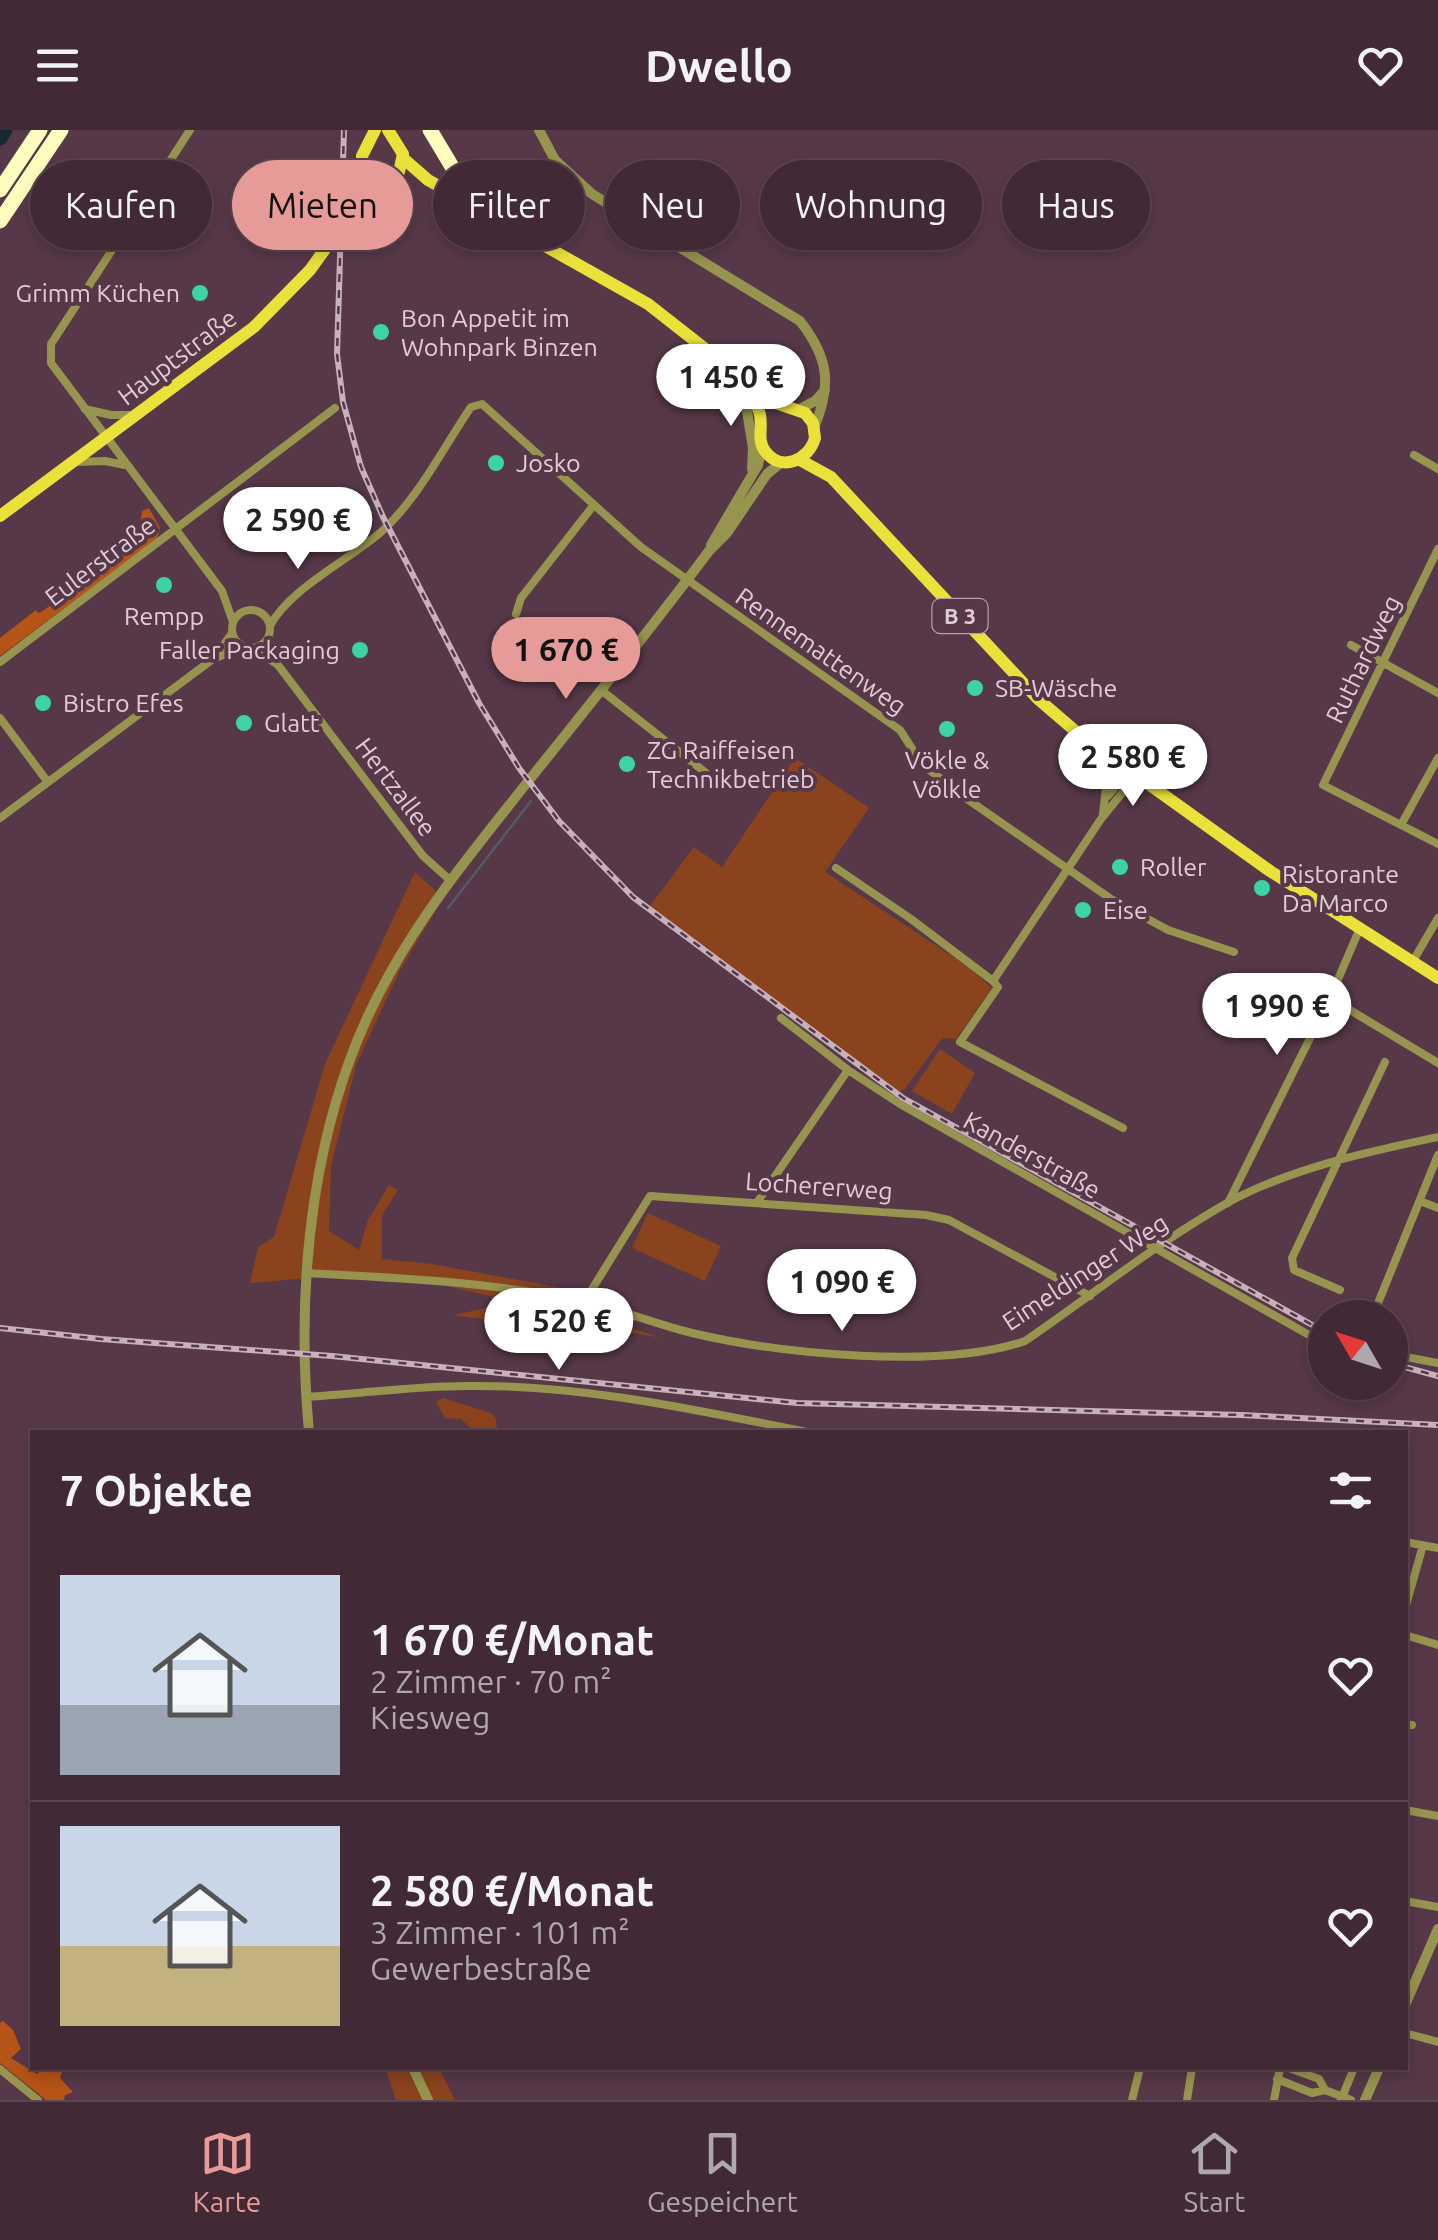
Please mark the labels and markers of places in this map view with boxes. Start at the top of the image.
place label: Grimm Küchen [16,279,180,307]
marker: Grimm Küchen [189,282,211,304]
place label: Bon Appetit im Wohnpark Binzen [401,304,598,361]
marker: Bon Appetit im Wohnpark Binzen [370,321,392,343]
pin: 1 450 € [639,344,823,429]
place label: Josko [516,449,581,477]
marker: Josko [485,452,507,474]
pin: 2 590 € [206,487,390,572]
marker: Rempp [153,574,175,596]
place label: Rempp [124,602,204,630]
pin: 1 670 € [474,617,658,702]
place label: Faller Packaging [159,636,340,664]
marker: Faller Packaging [349,639,371,661]
place label: SB-Wäsche [995,674,1117,702]
marker: SB-Wäsche [964,677,986,699]
place label: Bistro Efes [63,689,184,717]
marker: Bistro Efes [32,692,54,714]
place label: Glatt [264,709,320,737]
marker: Glatt [233,712,255,734]
marker: Vökle & Völkle [936,718,958,740]
pin: 2 580 € [1041,724,1225,809]
place label: ZG Raiffeisen Technikbetrieb [647,736,815,793]
place label: Vökle & Völkle [905,746,990,803]
marker: ZG Raiffeisen Technikbetrieb [616,753,638,775]
place label: Roller [1140,853,1207,881]
marker: Roller [1109,856,1131,878]
place label: Ristorante Da Marco [1282,860,1399,917]
marker: Ristorante Da Marco [1251,877,1273,899]
place label: Eise [1103,896,1148,924]
marker: Eise [1072,899,1094,921]
pin: 1 990 € [1185,973,1369,1058]
pin: 1 090 € [750,1249,934,1334]
pin: 1 520 € [467,1288,651,1373]

